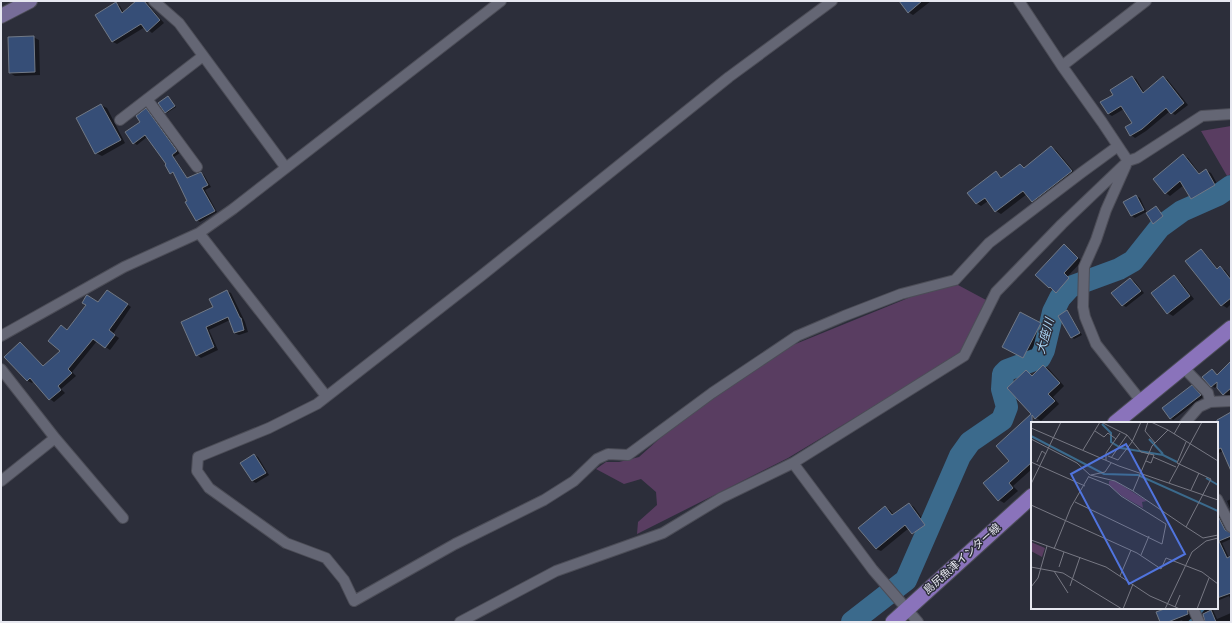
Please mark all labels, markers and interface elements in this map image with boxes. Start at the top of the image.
water label: 大座川 [1033,315,1057,355]
inset map [1031,422,1218,609]
street label: 島尻魚津インター線 [921,521,1003,597]

